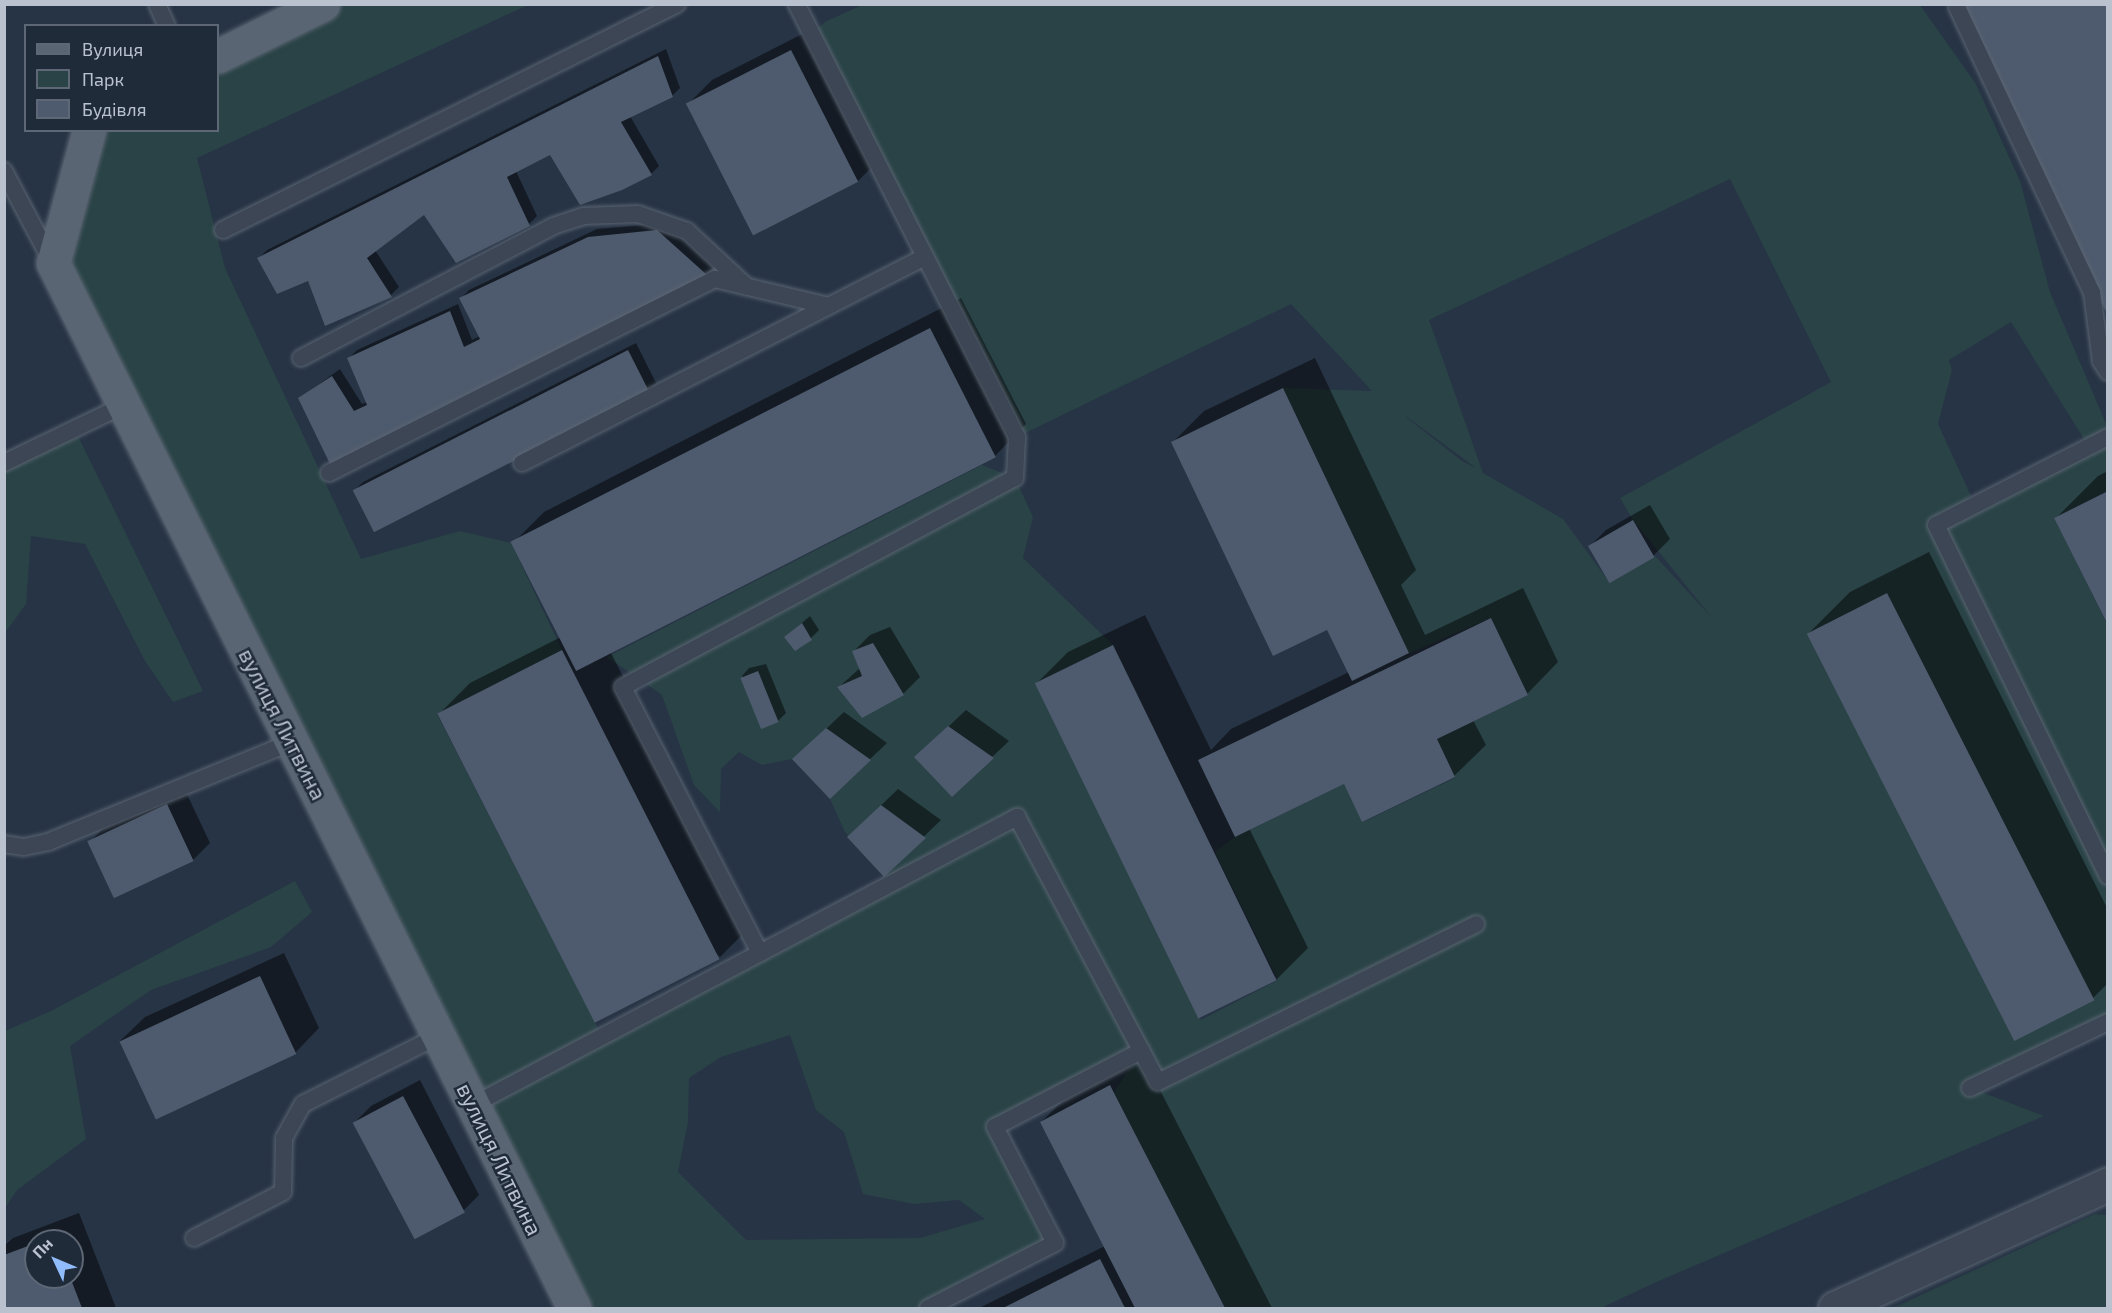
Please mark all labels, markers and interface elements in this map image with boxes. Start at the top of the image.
legend [24,24,219,132]
text: Вулиця [82,38,143,60]
text: Парк [82,68,124,90]
text: Будівля [82,98,146,120]
street label: вулиця Литвина [233,644,333,804]
street label: вулиця Литвина [452,1078,548,1240]
north arrow [24,1229,84,1289]
text: Пн [28,1233,56,1262]

